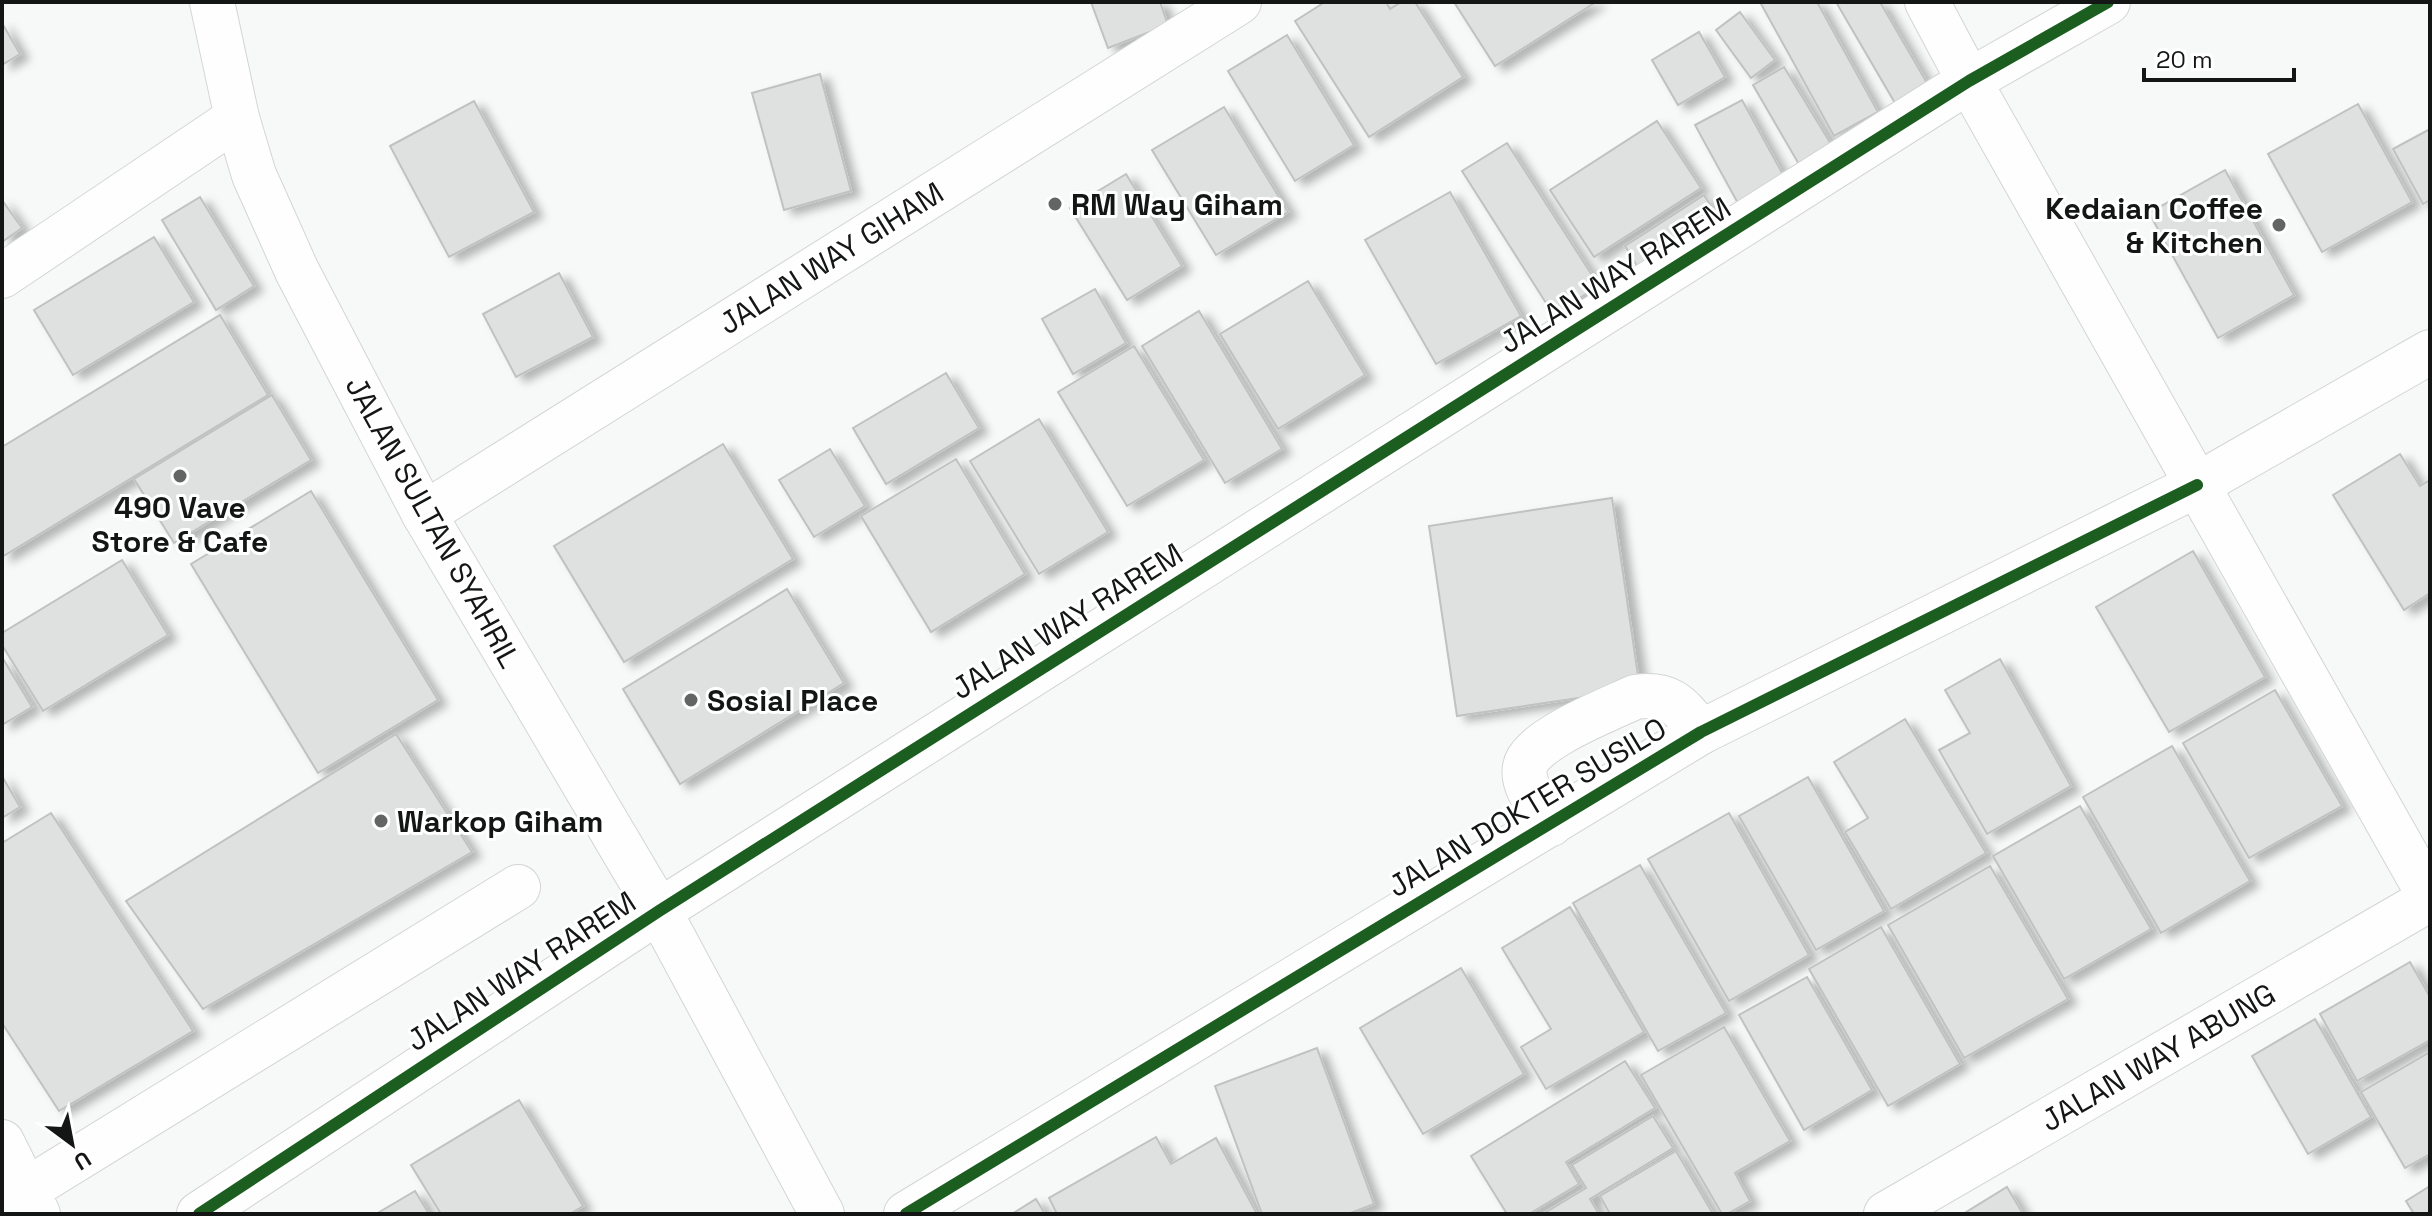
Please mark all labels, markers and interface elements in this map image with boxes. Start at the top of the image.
scale bar [2144,32,2294,82]
text: 20 m [2156,44,2213,75]
street label: JALAN WAY GIHAM [711,173,951,343]
place label: RM Way Giham [1071,185,1283,224]
street label: JALAN WAY RAREM [1492,188,1738,362]
place label: Kedaian Coffee & Kitchen [2045,189,2263,262]
marker: RM Way Giham [1046,195,1064,213]
marker: Kedaian Coffee & Kitchen [2270,216,2288,234]
street label: JALAN SULTAN SYAHRIL [337,369,529,675]
marker: 490 Vave Store & Cafe [171,467,189,485]
place label: 490 Vave Store & Cafe [92,488,268,561]
street label: JALAN WAY RAREM [944,534,1190,708]
place label: Sosial Place [707,681,878,720]
marker: Sosial Place [682,691,700,709]
street label: JALAN DOKTER SUSILO [1381,708,1673,906]
place label: Warkop Giham [397,802,603,841]
marker: Warkop Giham [372,812,390,830]
street label: JALAN WAY RAREM [399,882,643,1060]
street label: JALAN WAY ABUNG [2034,974,2282,1140]
north arrow [32,1104,112,1184]
text: U [69,1145,96,1177]

